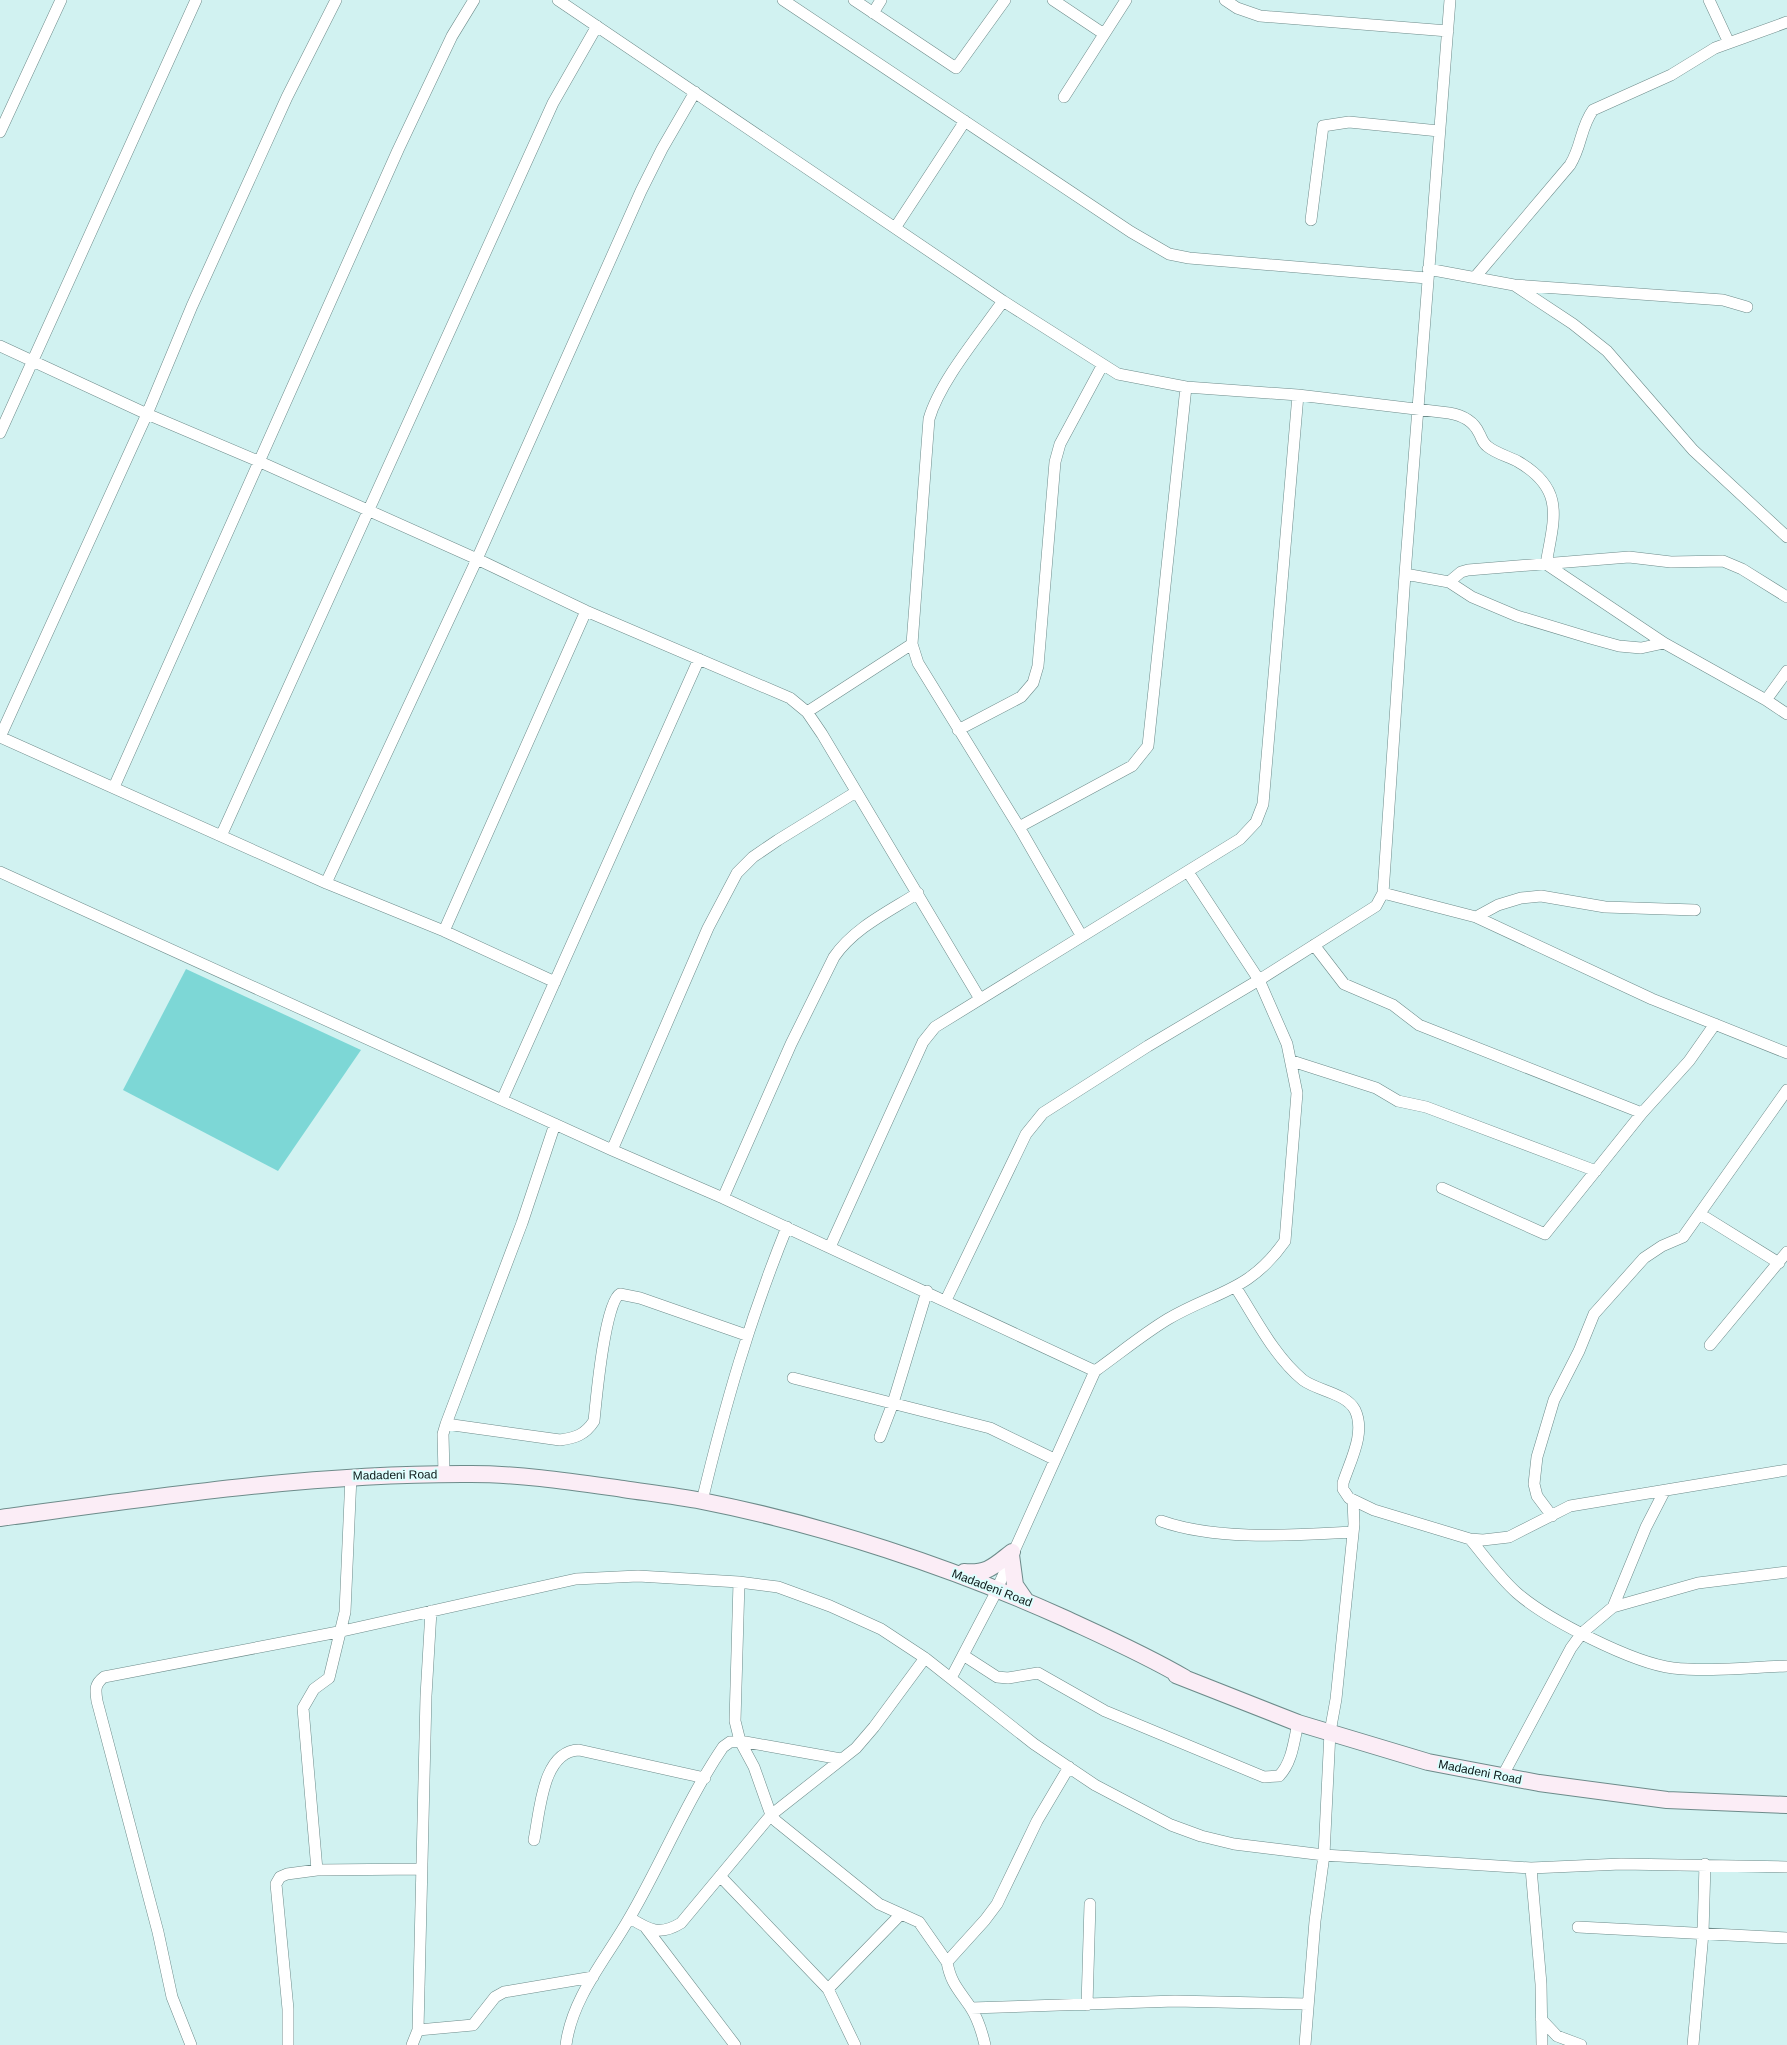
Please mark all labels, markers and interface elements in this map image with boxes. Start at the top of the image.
street label: Madadeni Road [353,1467,437,1483]
street label: Madadeni Road [950,1566,1034,1610]
street label: Madadeni Road [1437,1757,1523,1787]

